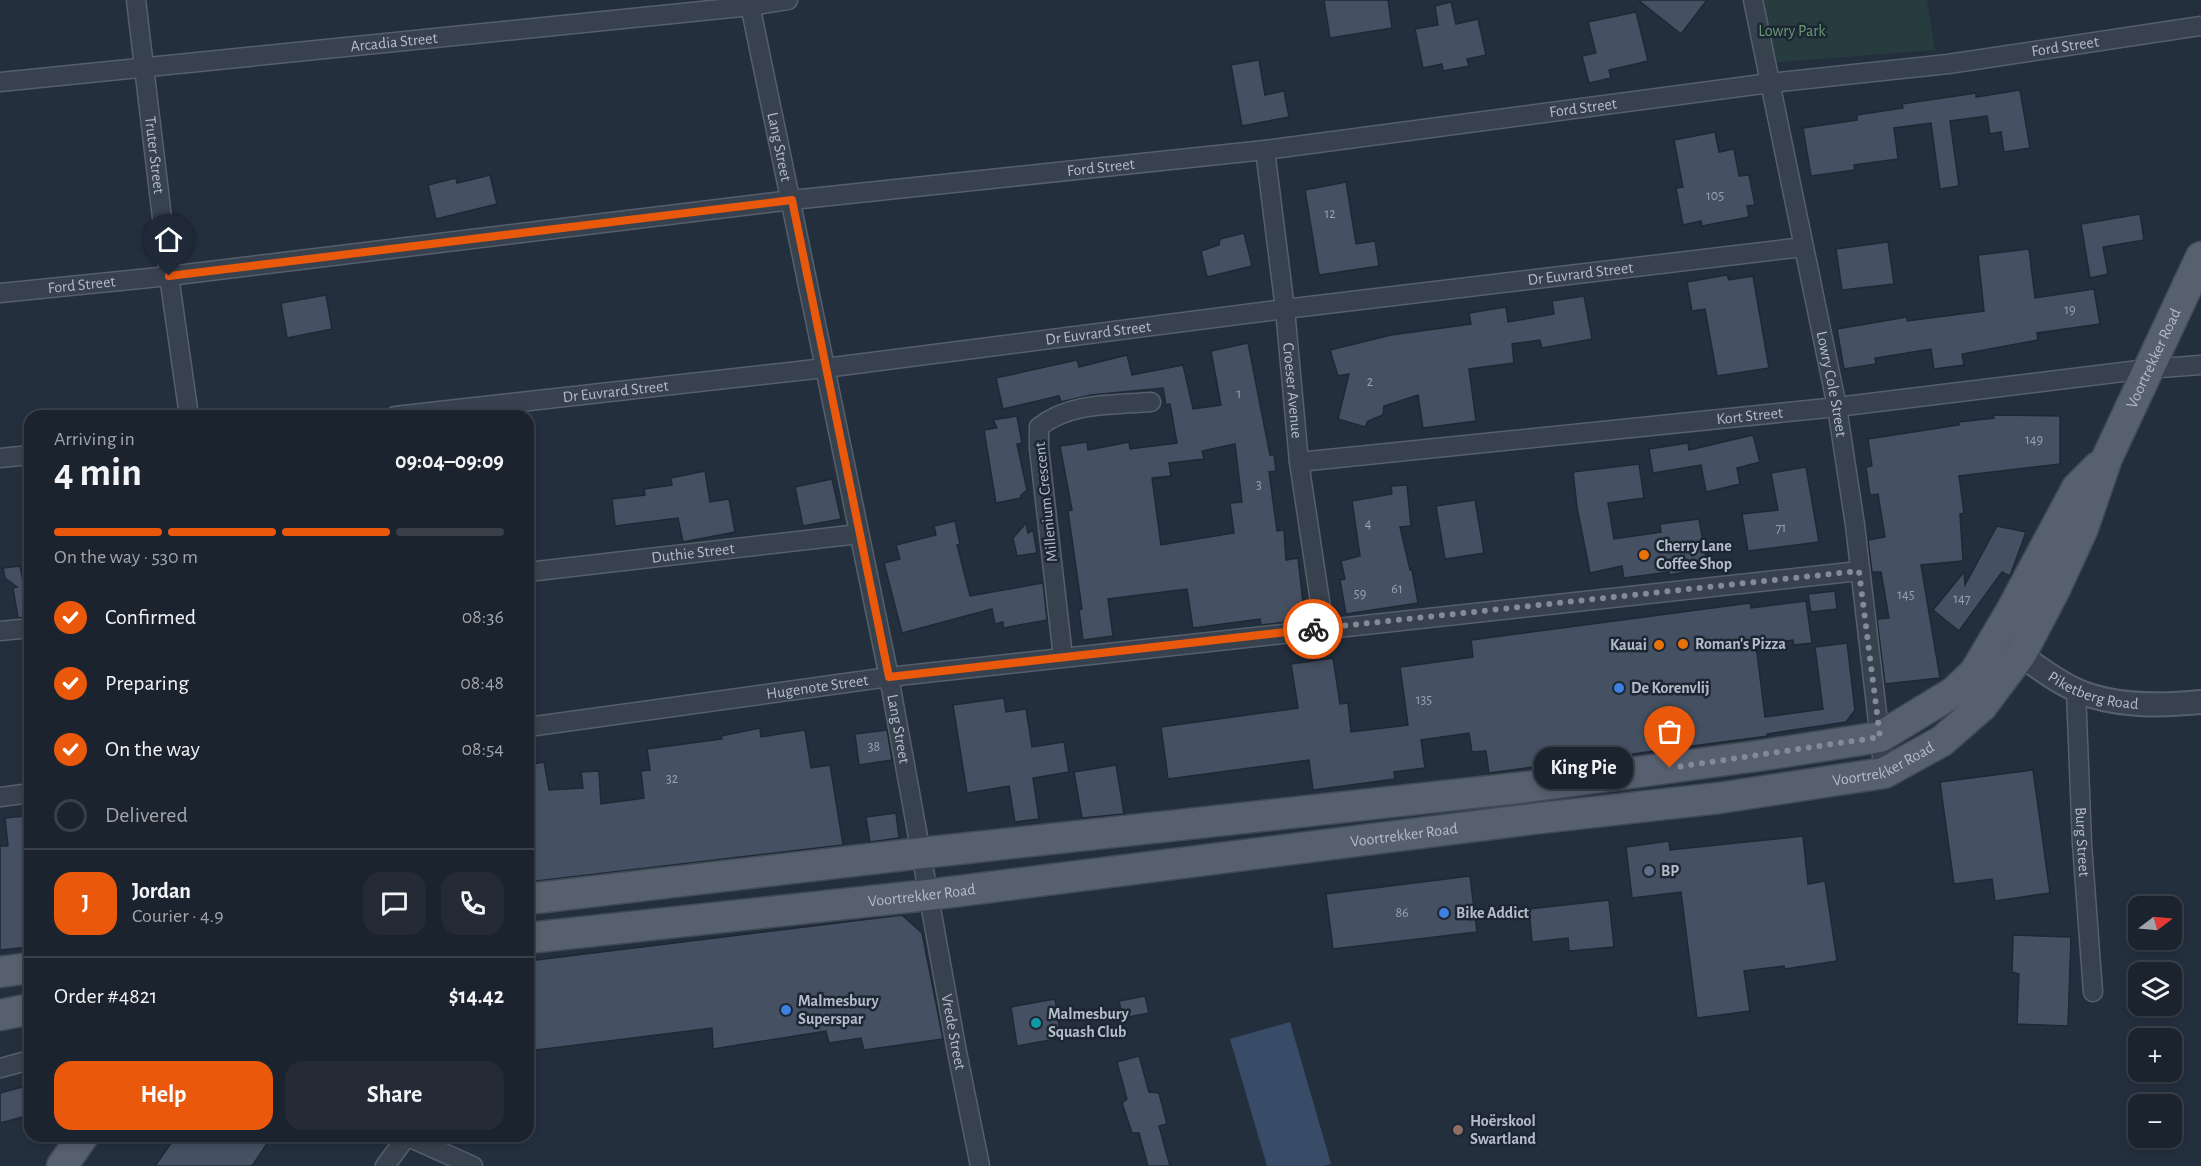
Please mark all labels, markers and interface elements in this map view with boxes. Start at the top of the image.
park label: Lowry Park [1758,23,1826,40]
street label: Arcadia Street [350,30,438,54]
street label: Ford Street [2030,33,2100,59]
street label: Ford Street [1548,95,1618,120]
street label: Lang Street [764,111,794,183]
street label: Truter Street [142,115,167,195]
street label: Ford Street [1066,156,1135,179]
house number: 105 [1706,189,1724,203]
house number: 12 [1324,207,1336,221]
pin [143,214,194,276]
icon: home [152,223,185,256]
street label: Dr Euvrard Street [1527,259,1634,288]
street label: Ford Street [47,273,116,296]
house number: 19 [2064,303,2076,317]
street label: Voortrekker Road [2123,306,2184,411]
street label: Dr Euvrard Street [1044,318,1152,348]
street label: Lowry Cole Street [1814,330,1849,438]
street label: Croeser Avenue [1280,342,1305,439]
house number: 2 [1367,375,1373,389]
street label: Dr Euvrard Street [562,378,669,405]
house number: 1 [1237,387,1241,401]
street label: Kort Street [1716,405,1784,427]
text: Arriving in [54,429,135,449]
house number: 149 [2025,433,2043,447]
street label: Millenium Crescent [1032,441,1060,563]
text: 09:04–09:09 [395,450,504,472]
text: 4 min [54,454,142,493]
house number: 3 [1256,478,1262,492]
house number: 4 [1365,517,1372,531]
house number: 71 [1776,521,1786,535]
place label: Cherry Lane Coffee Shop [1656,538,1732,572]
street label: Duthie Street [650,540,735,566]
text: On the way · 530 m [54,547,198,567]
marker: Cherry Lane Coffee Shop [1637,548,1651,562]
house number: 61 [1391,582,1403,596]
house number: 59 [1354,587,1366,601]
house number: 145 [1897,588,1915,602]
house number: 147 [1953,592,1971,606]
courier [1283,599,1343,659]
icon: check [54,601,87,634]
text: Confirmed [105,606,196,628]
text: 08:36 [462,607,504,627]
icon: bike [1297,613,1330,646]
place label: Roman's Pizza [1695,636,1786,652]
place label: Kauai [1610,637,1647,653]
marker: Roman's Pizza [1676,637,1690,651]
marker: Kauai [1652,638,1666,652]
icon: check [54,667,87,700]
street label: Piketberg Road [2045,668,2139,712]
text: Preparing [105,672,189,694]
street label: Hugenote Street [765,672,869,702]
text: 08:48 [460,673,504,693]
place label: De Korenvlij [1631,680,1710,697]
marker: De Korenvlij [1612,681,1626,695]
street label: Lang Street [884,693,913,765]
house number: 135 [1416,693,1432,707]
pin [1644,706,1695,768]
icon: bag [1653,715,1686,748]
icon: check [54,733,87,766]
text: On the way [105,738,200,760]
text: 08:54 [461,739,504,759]
street label: Voortrekker Road [1831,739,1937,789]
house number: 38 [868,740,880,754]
callout: King Pie [1535,747,1634,789]
text: King Pie [1550,758,1617,778]
house number: 32 [666,772,678,786]
text: Delivered [105,804,188,826]
street label: Burg Street [2073,807,2092,877]
street label: Voortrekker Road [1349,820,1459,850]
place label: BP [1661,863,1679,879]
marker: BP [1642,864,1656,878]
button: chat [363,872,426,935]
button: phone [441,872,504,935]
text: Jordan [132,880,191,902]
street label: Voortrekker Road [867,881,976,909]
text: J [82,892,89,914]
north arrow [2128,896,2182,950]
map controls [2128,896,2182,1148]
place label: Bike Addict [1456,905,1530,921]
text: Courier · 4.9 [132,906,224,926]
house number: 86 [1395,906,1409,920]
marker: Bike Addict [1437,906,1451,920]
button: layers [2128,962,2182,1016]
text: Order #4821 [54,985,157,1007]
text: $14.42 [449,985,504,1007]
place label: Malmesbury Superspar [798,993,879,1027]
street label: Vrede Street [939,993,968,1071]
marker: Malmesbury Superspar [779,1003,793,1017]
place label: Malmesbury Squash Club [1048,1006,1129,1040]
marker: Malmesbury Squash Club [1029,1016,1043,1030]
button: + [2128,1028,2182,1082]
button: Help [54,1061,273,1130]
button: Share [285,1061,504,1130]
button: − [2128,1094,2182,1148]
place label: Hoërskool Swartland [1470,1113,1537,1147]
marker: Hoërskool Swartland [1451,1123,1465,1137]

